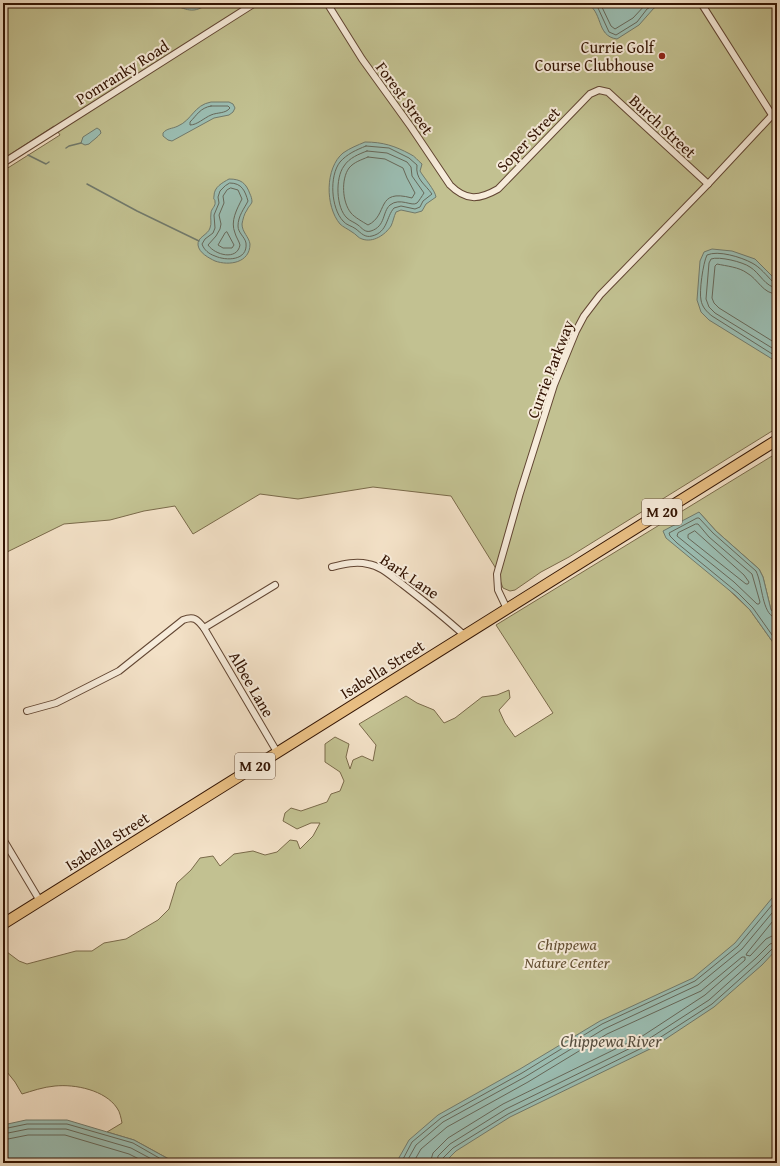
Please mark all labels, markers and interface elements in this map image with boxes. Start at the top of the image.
street label: Pomranky Road [71,34,174,110]
place label: Currie Golf Course Clubhouse [535,35,656,77]
marker: Currie Golf Course Clubhouse [657,51,667,61]
street label: Forest Street [370,56,440,140]
street label: Burch Street [624,89,702,164]
street label: Soper Street [491,101,566,177]
street label: Currie Parkway [520,316,580,422]
road number: M 20 [642,499,682,525]
street label: Bark Lane [376,547,444,605]
street label: Isabella Street [335,633,429,704]
street label: Albee Lane [223,646,281,722]
road number: M 20 [235,753,275,779]
street label: Isabella Street [60,805,154,876]
park label: Chippewa Nature Center [523,932,611,974]
water label: Chippewa River [561,1028,662,1053]

